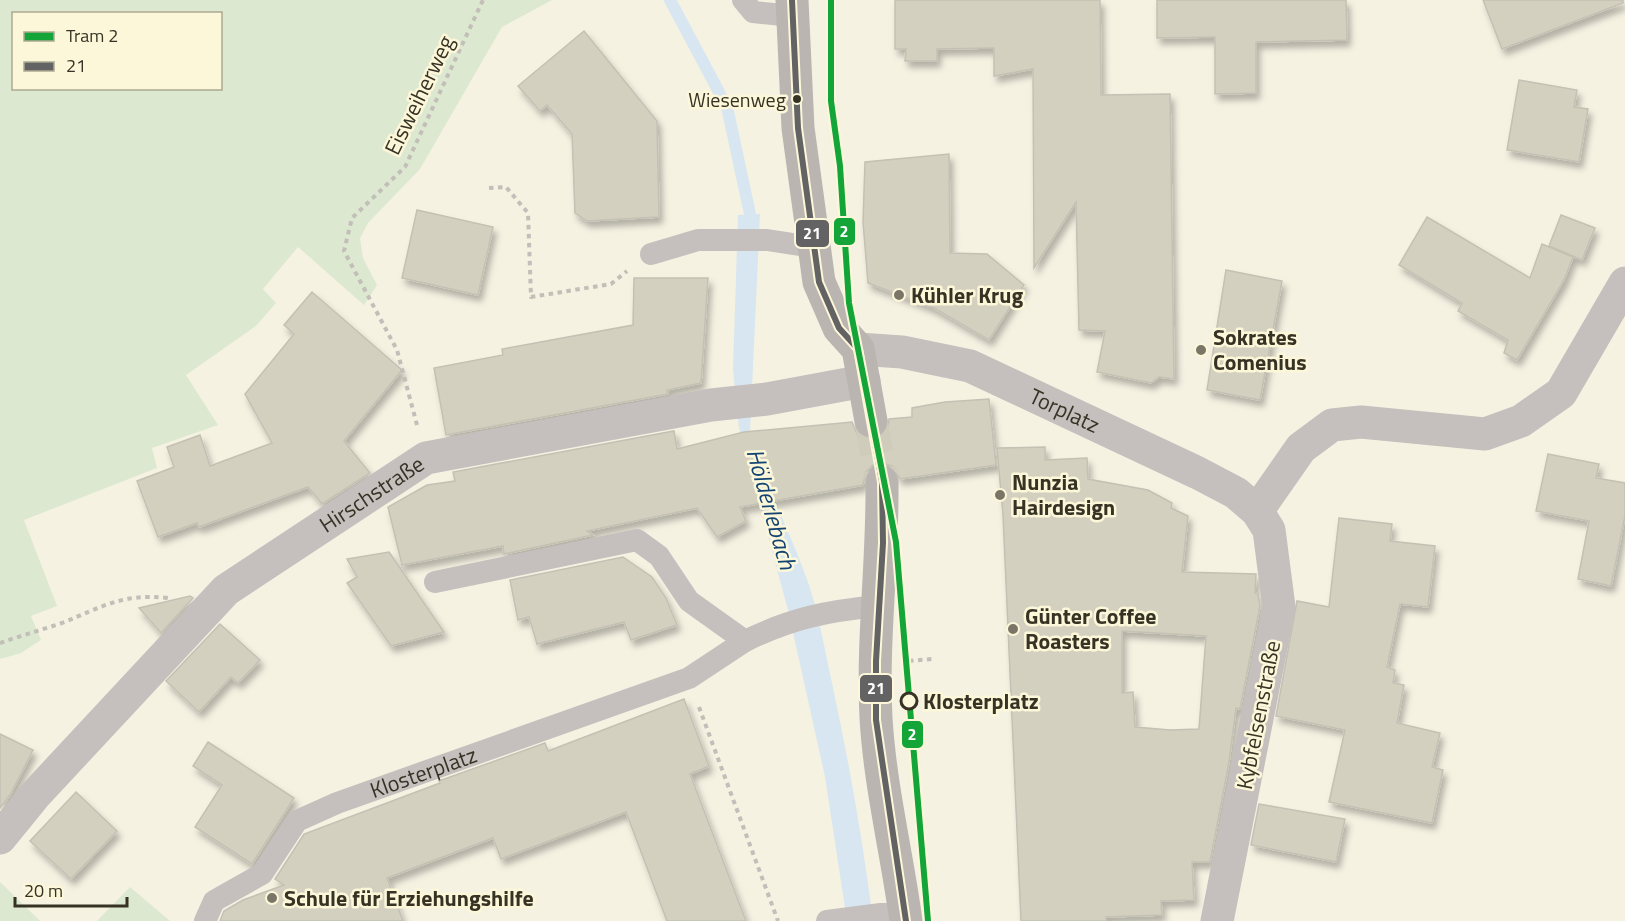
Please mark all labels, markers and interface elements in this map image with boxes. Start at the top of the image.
legend [12,12,222,90]
text: Tram 2 [66,22,118,49]
street label: Eisweiherweg [375,29,463,161]
text: 21 [66,52,86,79]
place label: Wiesenweg [688,84,786,115]
marker: Wiesenweg [791,93,803,105]
line badge: 2 [833,217,856,246]
line badge: 21 [795,219,830,248]
text: 2 [840,219,848,243]
text: 21 [803,221,821,245]
place label: Kühler Krug [911,278,1023,312]
marker: Kühler Krug [892,288,906,302]
place label: Sokrates Comenius [1213,320,1307,379]
marker: Sokrates Comenius [1194,343,1208,357]
street label: Torplatz [1024,379,1105,442]
water label: Hölderlebach [738,444,807,574]
street label: Hirschstraße [312,447,431,541]
place label: Nunzia Hairdesign [1012,465,1115,524]
marker: Nunzia Hairdesign [993,488,1007,502]
place label: Günter Coffee Roasters [1025,599,1157,658]
marker: Günter Coffee Roasters [1006,622,1020,636]
street label: Kybfelsenstraße [1227,638,1289,792]
line badge: 21 [859,674,893,703]
text: 21 [867,676,885,700]
place label: Klosterplatz [923,684,1039,718]
marker: Klosterplatz [900,692,918,710]
line badge: 2 [901,720,924,749]
text: 2 [908,722,916,746]
street label: Klosterplatz [365,738,482,807]
scale bar [15,870,128,908]
text: 20 m [24,877,63,904]
place label: Schule für Erziehungshilfe [284,881,534,915]
marker: Schule für Erziehungshilfe [265,891,279,905]

